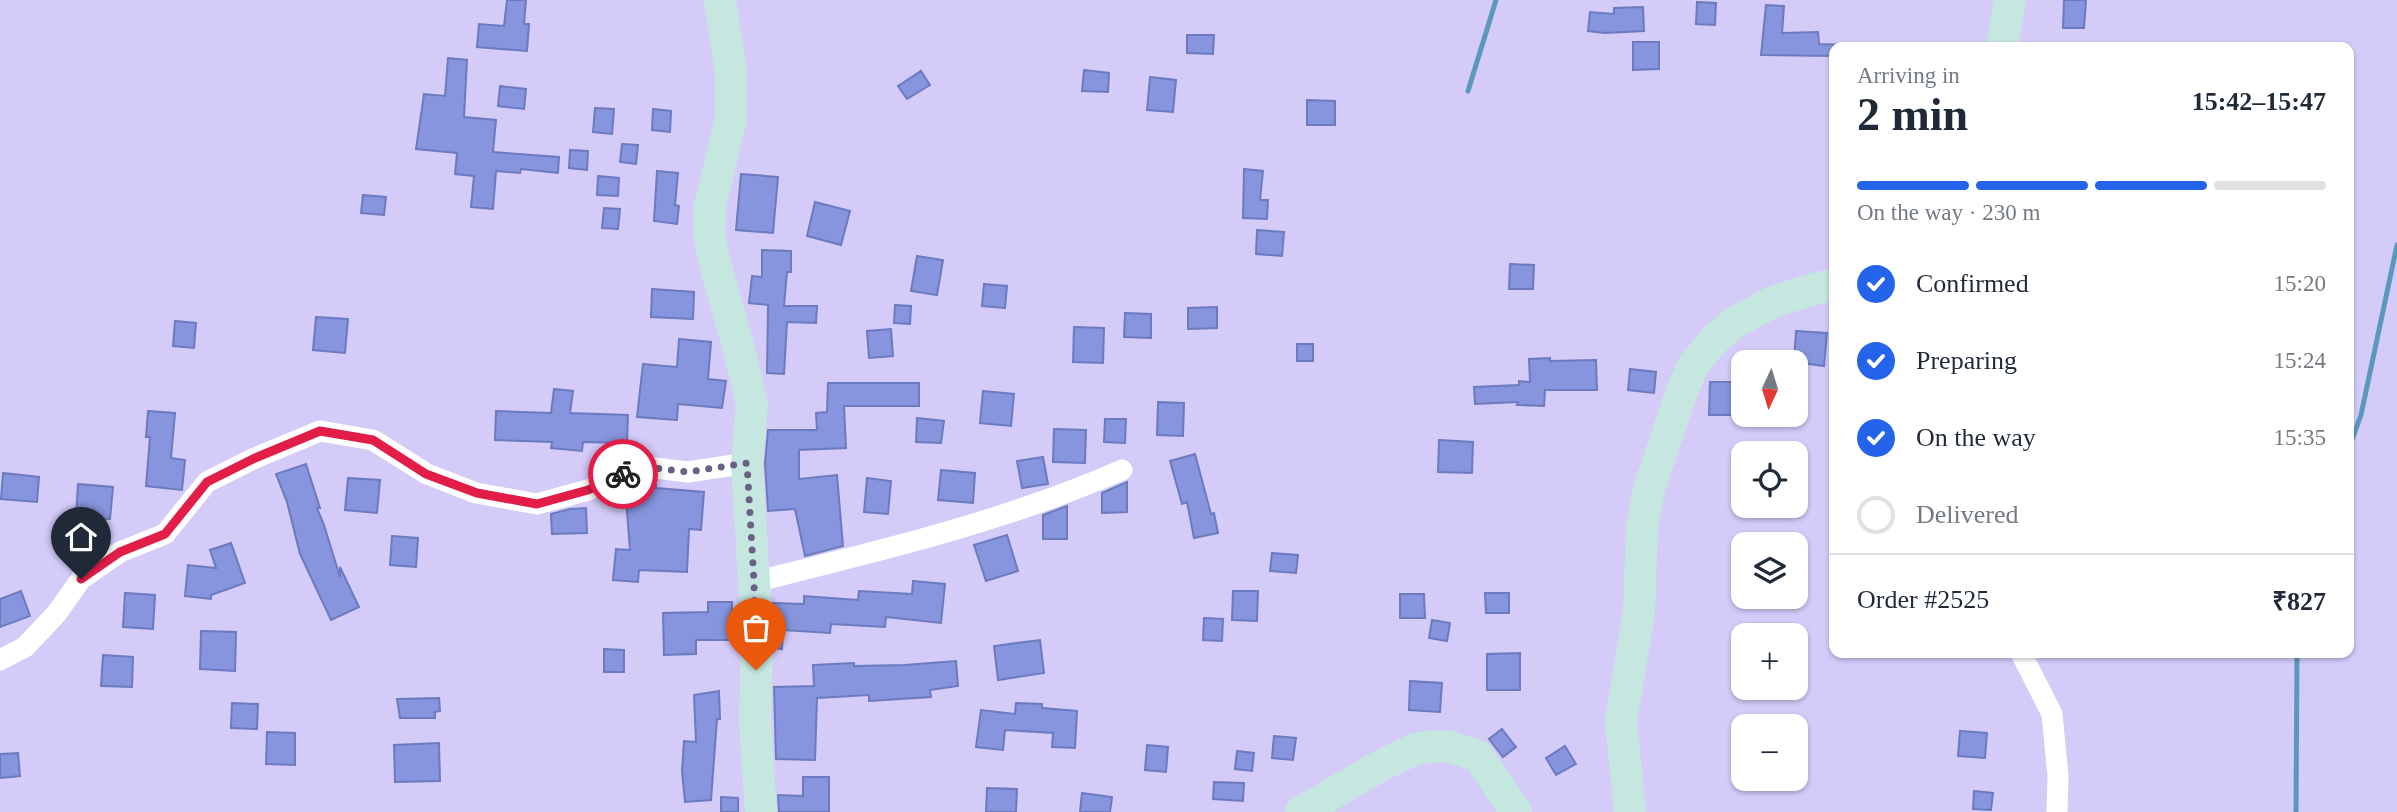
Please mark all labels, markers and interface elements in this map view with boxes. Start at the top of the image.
text: Arriving in [1857,63,1960,88]
text: 15:42–15:47 [2192,87,2326,116]
text: 2 min [1857,89,1968,140]
text: On the way · 230 m [1857,200,2040,225]
icon: check [1857,265,1895,303]
text: Confirmed [1916,269,2029,298]
text: 15:20 [2274,271,2326,296]
icon: check [1857,342,1895,380]
text: Preparing [1916,346,2017,375]
text: 15:24 [2274,348,2326,373]
north arrow [1731,350,1808,427]
map controls [1731,350,1808,791]
icon: check [1857,419,1895,457]
text: On the way [1916,423,2036,452]
text: 15:35 [2274,425,2326,450]
courier [588,439,658,509]
button: locate [1731,441,1808,518]
icon: bike [604,455,642,493]
text: Delivered [1916,500,2019,529]
pin [51,507,111,579]
icon: home [62,518,100,556]
button: layers [1731,532,1808,609]
text: Order #2525 [1857,585,1989,614]
text: ₹827 [2272,587,2326,616]
pin [726,598,786,670]
icon: bag [737,609,775,647]
button: + [1731,623,1808,700]
button: − [1731,714,1808,791]

